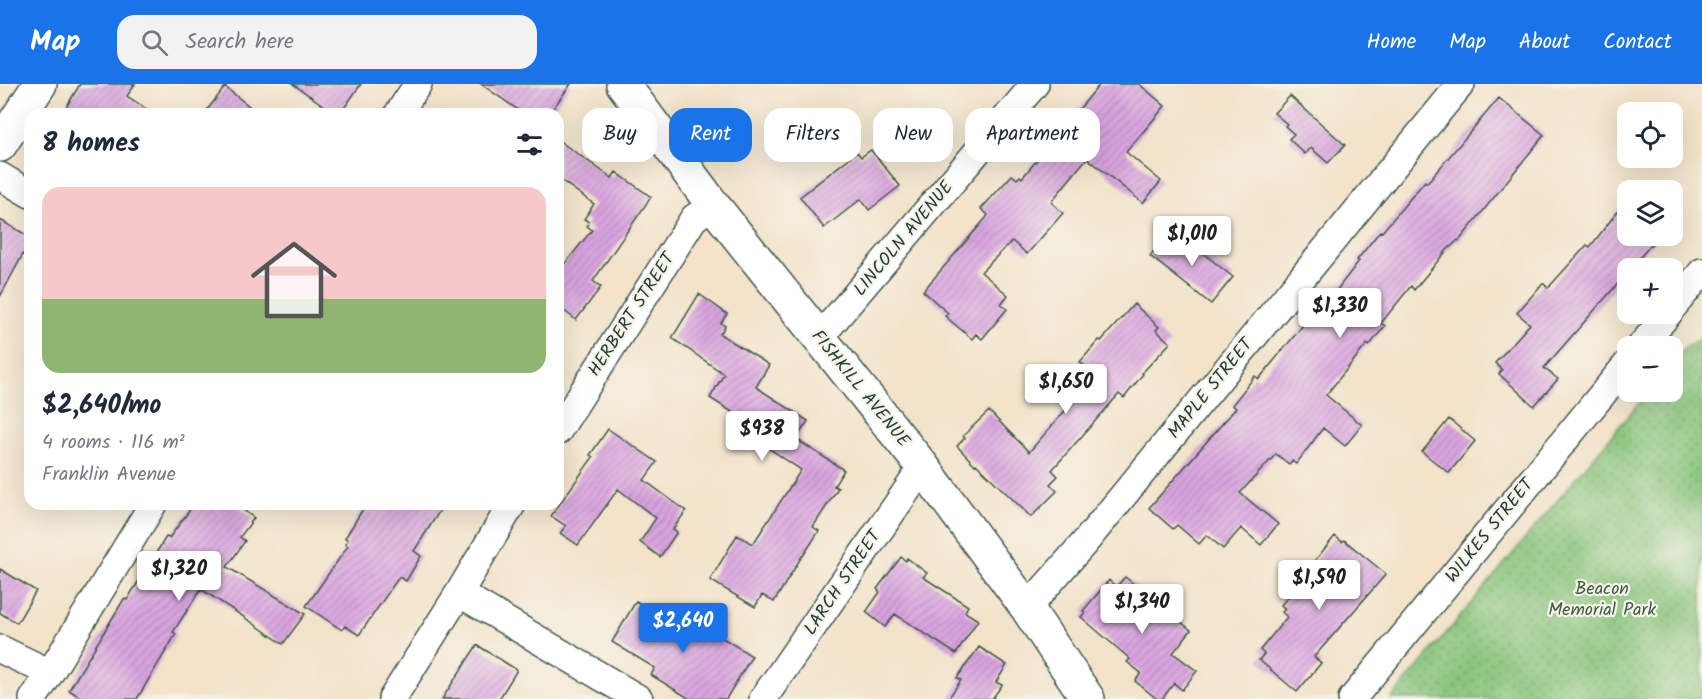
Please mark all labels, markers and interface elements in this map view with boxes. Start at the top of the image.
search box [117,15,537,69]
text: Map [30,20,81,65]
text: Search here [186,25,294,60]
icon: search [138,26,171,59]
text: Home [1367,26,1416,59]
text: Map [1449,26,1486,59]
text: About [1519,26,1570,59]
text: Contact [1603,26,1672,59]
map controls [1617,102,1683,402]
button: locate [1617,102,1683,168]
chip: Buy [582,108,657,162]
chip: Rent [669,108,752,162]
chip: Filters [764,108,861,162]
chip: New [873,108,953,162]
chip: Apartment [965,108,1100,162]
text: 8 homes [42,123,140,165]
icon: filters [513,128,546,161]
street label: LINCOLN AVENUE [847,174,961,303]
button: layers [1617,180,1683,246]
pin: $1,010 [1143,216,1241,267]
text: $1,010 [1167,219,1217,251]
icon: home [240,226,348,334]
street label: HERBERT STREET [581,246,684,383]
button: + [1617,258,1683,324]
pin: $1,330 [1291,288,1389,339]
text: $1,330 [1312,291,1368,323]
street label: FISHKILL AVENUE [803,324,917,455]
street label: MAPLE STREET [1161,331,1262,446]
button: − [1617,336,1683,402]
pin: $1,650 [1017,364,1115,415]
text: $1,650 [1039,367,1093,399]
text: $2,640/mo [42,385,161,427]
pin: $938 [726,411,798,462]
text: $938 [740,414,784,446]
text: 4 rooms · 116 m² [42,427,185,459]
text: Franklin Avenue [42,459,176,491]
street label: WILKES STREET [1439,471,1542,590]
street label: LARCH STREET [797,523,890,642]
pin: $1,320 [130,551,228,602]
text: $1,320 [151,554,207,586]
pin: $1,590 [1270,560,1368,611]
text: $1,590 [1292,563,1346,595]
park label: Beacon Memorial Park [1548,575,1656,625]
pin: $1,340 [1093,584,1191,635]
text: $1,340 [1114,587,1170,619]
pin: $2,640 [634,603,732,654]
text: $2,640 [653,606,713,638]

